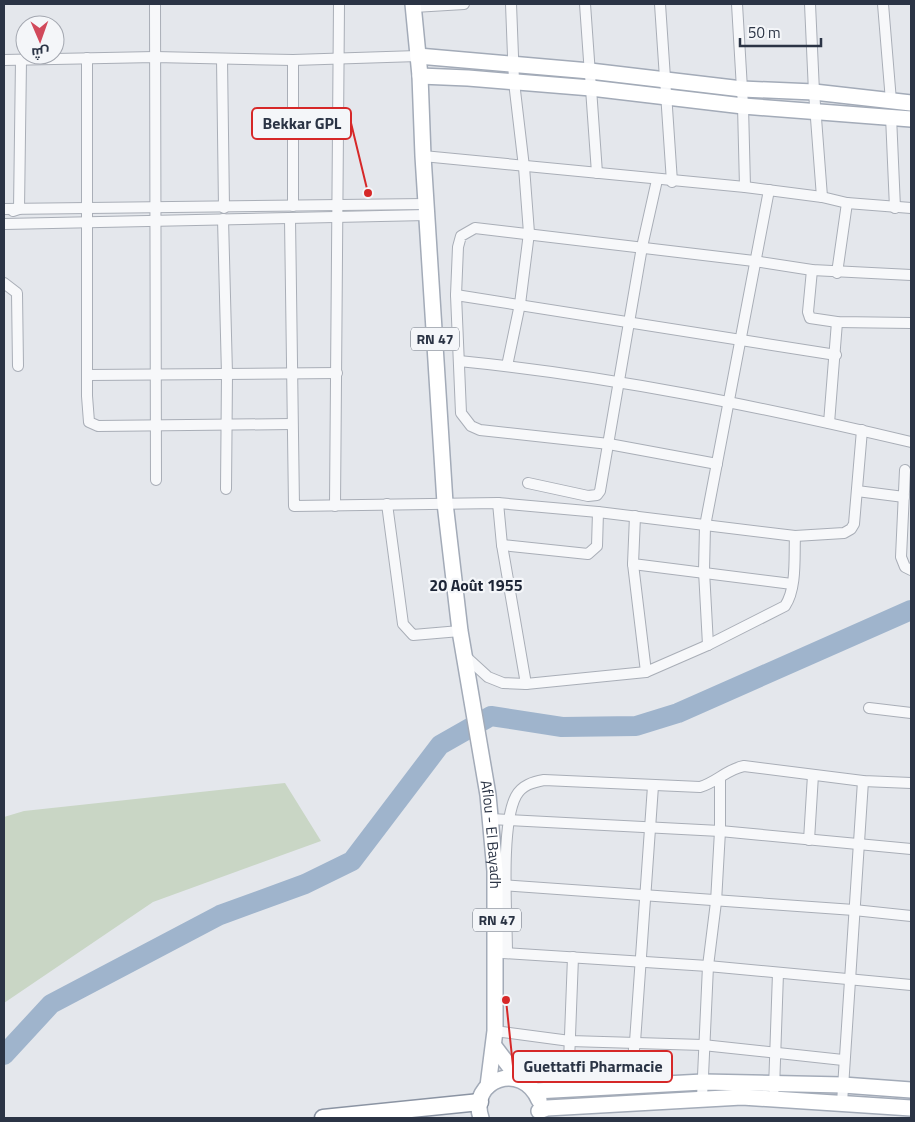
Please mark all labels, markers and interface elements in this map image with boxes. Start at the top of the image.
north arrow [15,15,65,65]
scale bar [740,15,821,47]
text: 50 m [748,21,781,44]
text: ش [31,43,50,64]
callout: Bekkar GPL [252,108,351,139]
text: Bekkar GPL [263,111,342,135]
road number: RN 47 [411,328,459,350]
district label: 20 Août 1955 [429,573,523,597]
street label: Aflou - El Bayadh [475,778,507,889]
road number: RN 47 [473,908,521,932]
callout: Guettatfi Pharmacie [513,1051,672,1082]
text: Guettatfi Pharmacie [523,1054,663,1078]

